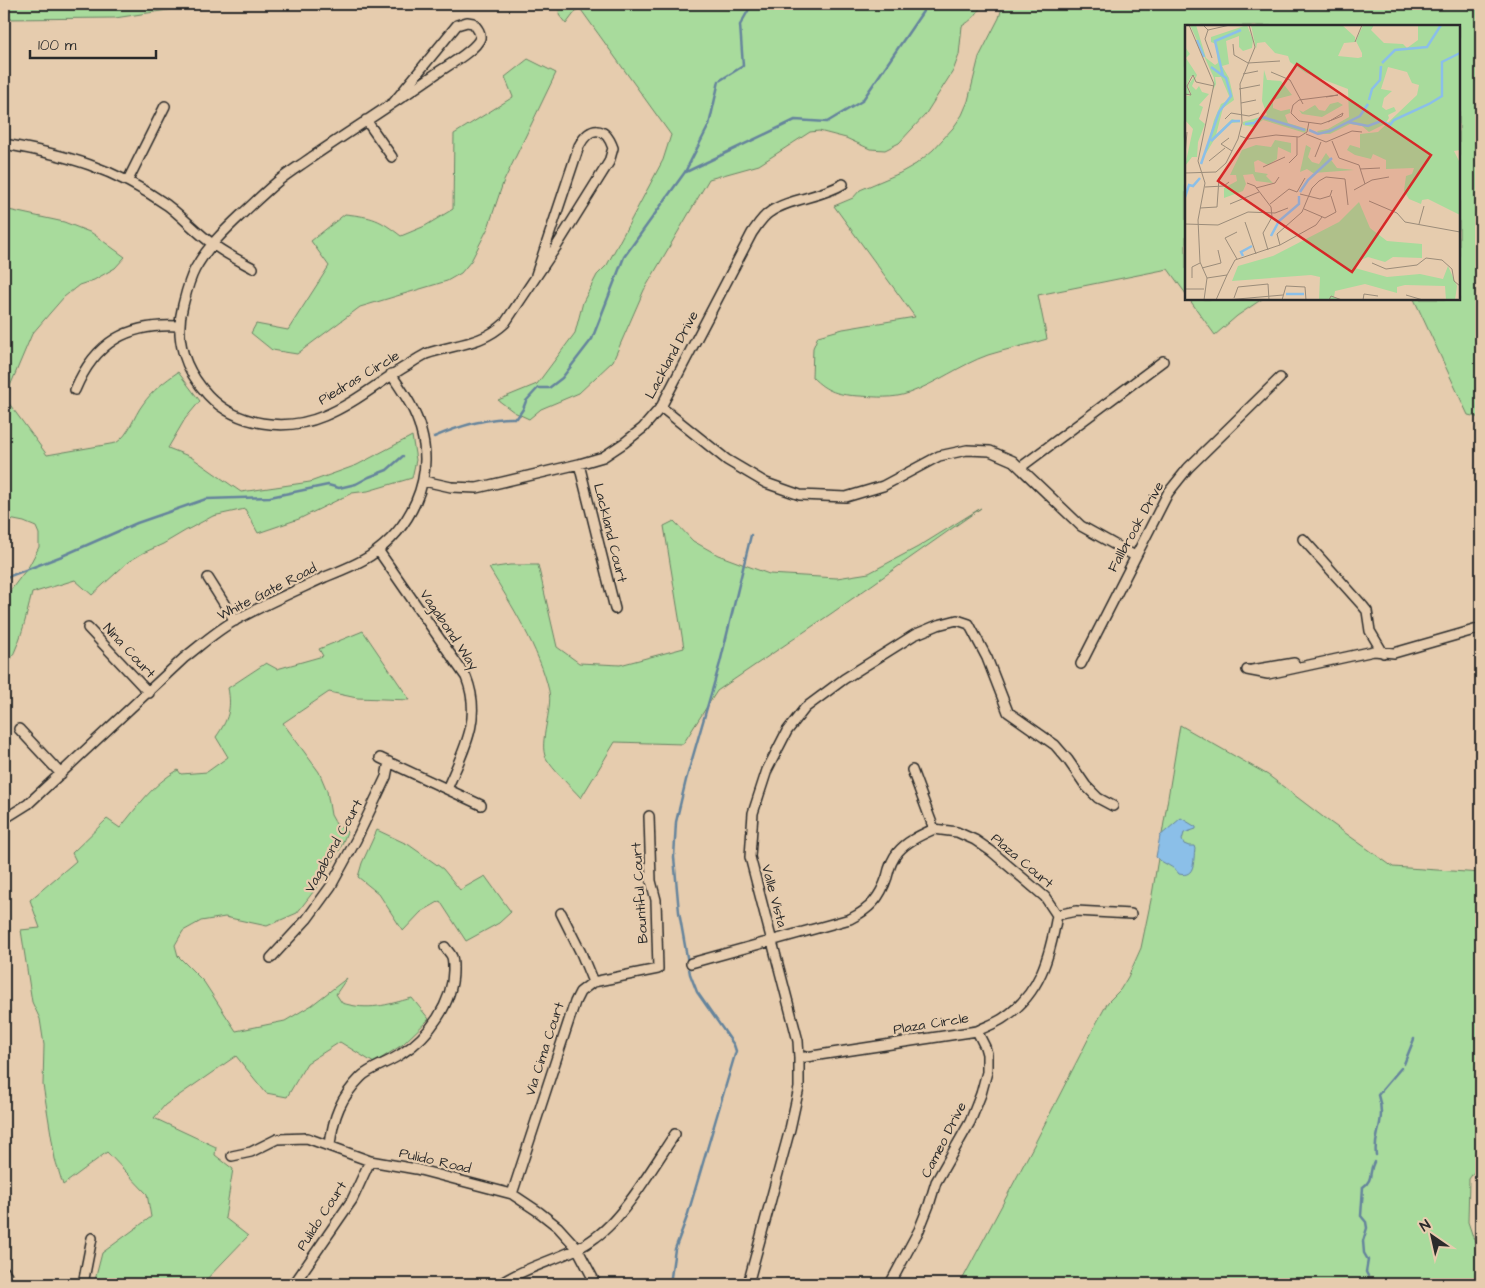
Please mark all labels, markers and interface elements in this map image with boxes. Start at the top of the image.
inset map [1185,25,1460,300]
scale bar [30,28,156,60]
text: 100 m [38,35,77,56]
street label: Lackland Drive [640,307,704,403]
street label: Piedras Circle [315,346,404,410]
street label: Fallbrook Drive [1103,478,1169,576]
street label: Lackland Court [588,481,632,585]
street label: White Gate Road [214,558,320,626]
street label: Vagabond Way [415,586,484,675]
street label: Nina Court [98,619,160,683]
street label: Vagabond Court [300,795,368,896]
street label: Plaza Court [986,829,1058,893]
street label: Bountiful Court [626,841,654,944]
street label: Valle Vista [756,862,792,930]
street label: Via Cima Court [520,999,570,1098]
street label: Plaza Circle [892,1008,971,1040]
street label: Cameo Drive [916,1098,972,1181]
street label: Pulido Road [397,1143,473,1179]
street label: Pulido Court [292,1177,352,1255]
north arrow [1408,1210,1458,1260]
text: N [1416,1215,1435,1237]

